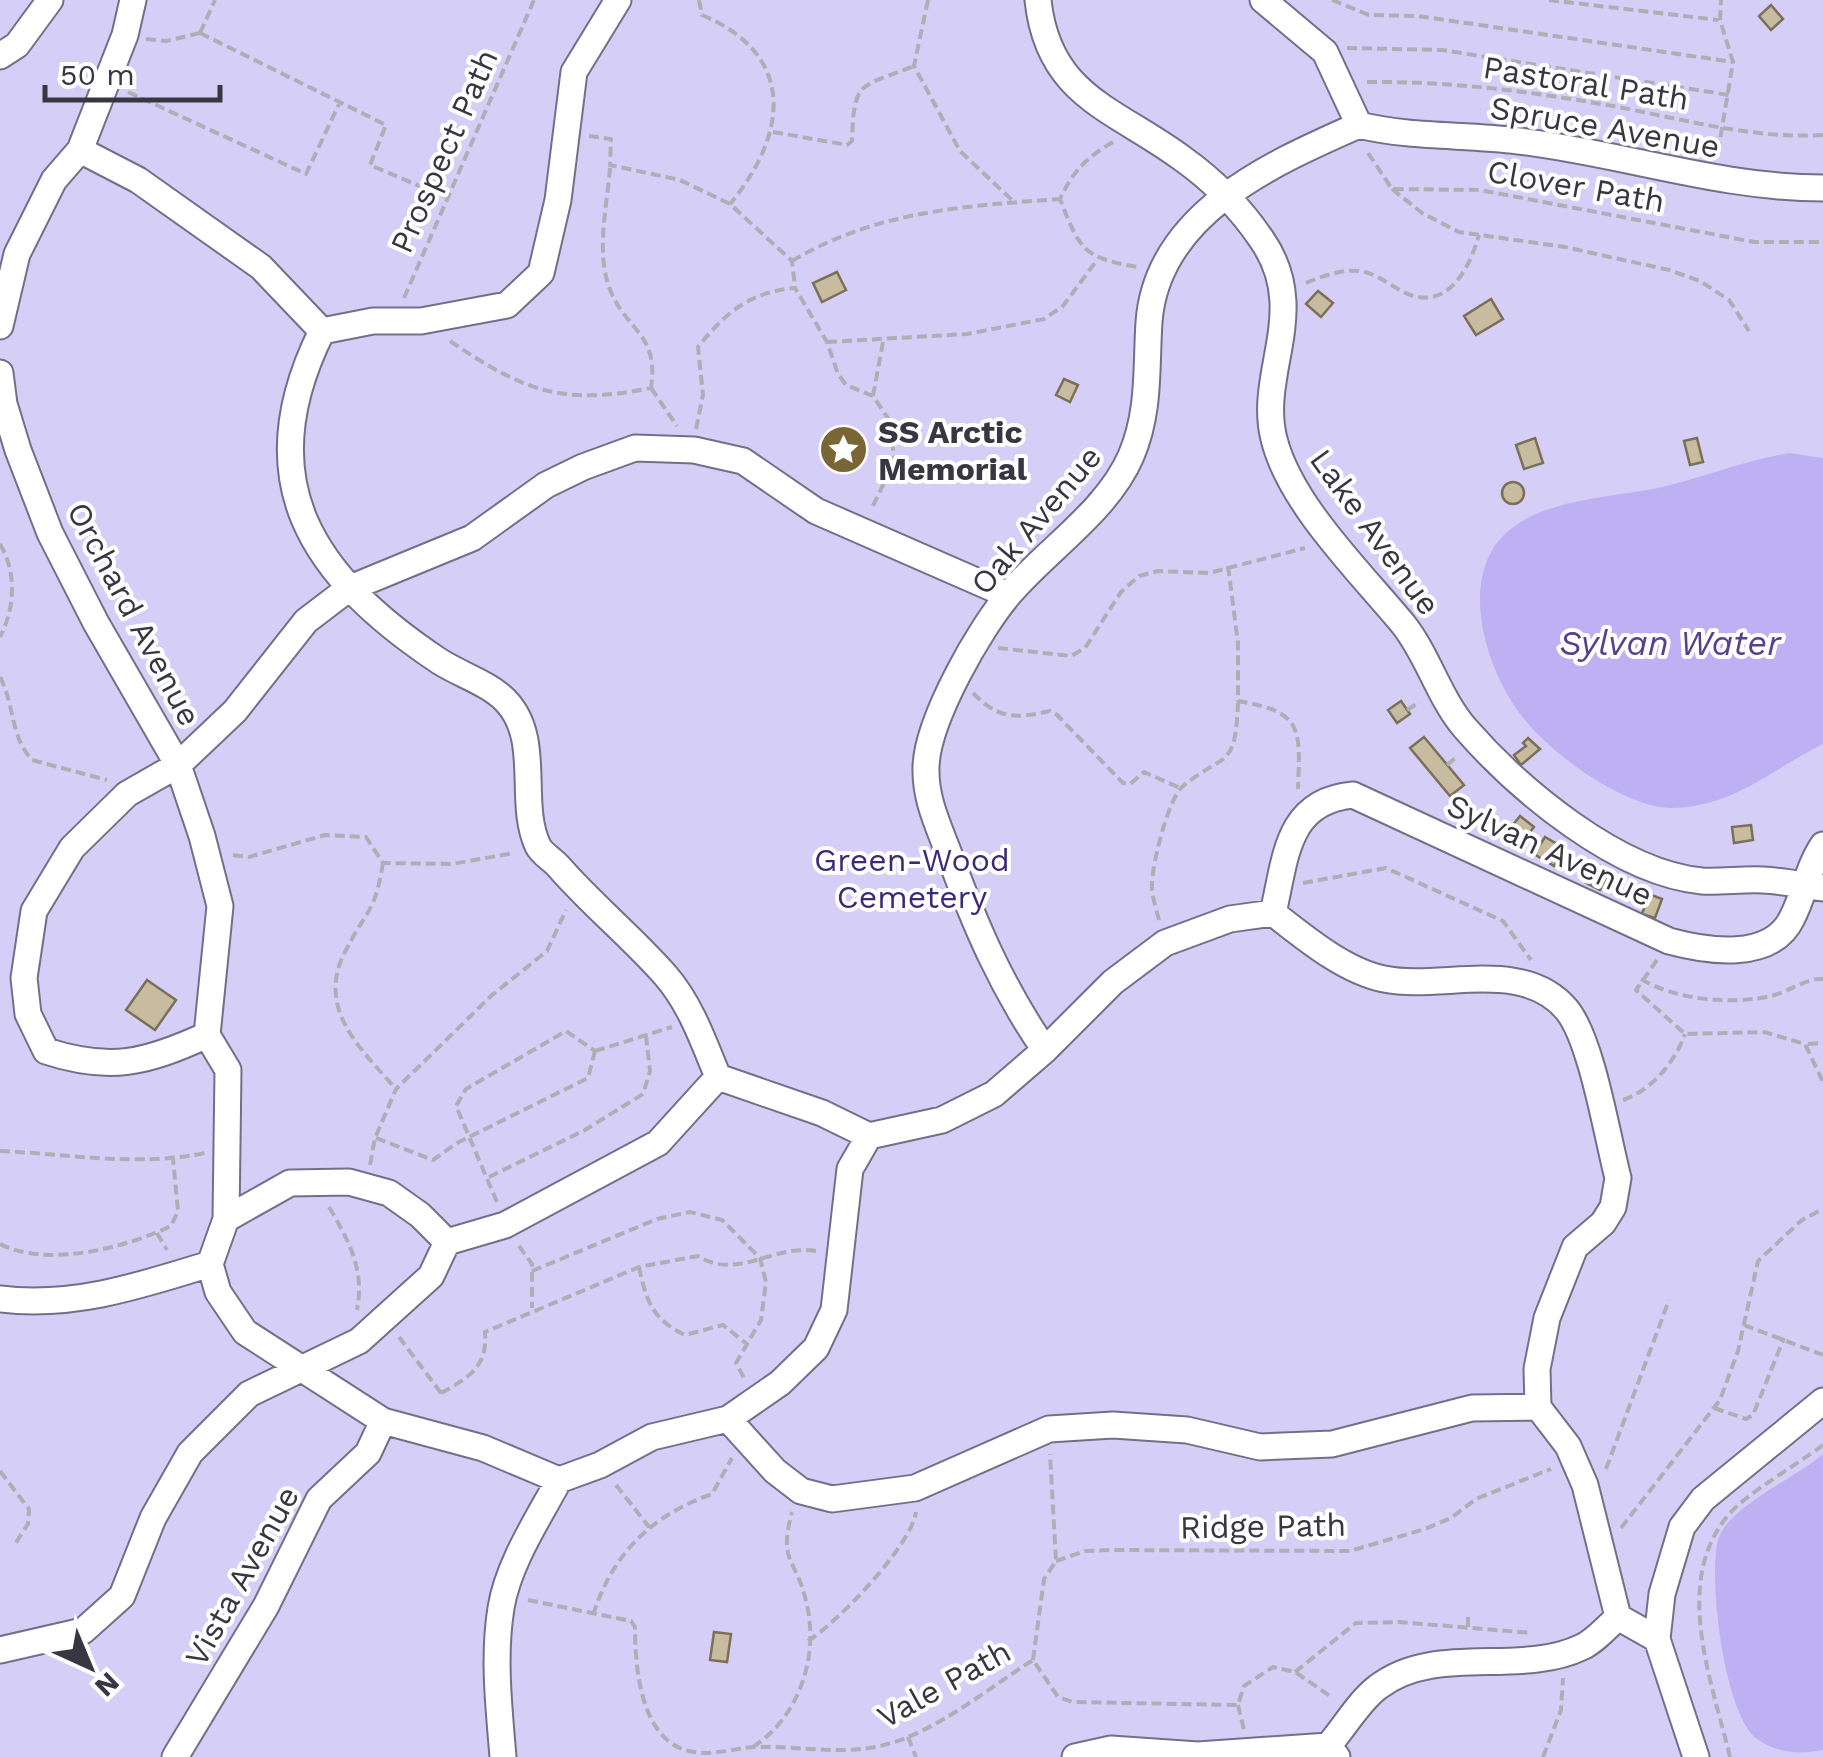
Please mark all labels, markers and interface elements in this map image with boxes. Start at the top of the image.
scale bar [45,40,220,102]
street label: Prospect Path [382,43,506,259]
street label: Pastoral Path [1480,48,1692,118]
text: 50 m [60,57,135,92]
street label: Spruce Avenue [1487,88,1723,166]
street label: Clover Path [1484,152,1668,220]
place label: SS Arctic Memorial [878,413,1027,488]
place icon: SS Arctic Memorial [817,424,869,476]
street label: Oak Avenue [963,438,1109,602]
street label: Lake Avenue [1302,442,1448,622]
street label: Orchard Avenue [59,496,209,732]
water label: Sylvan Water [1559,622,1782,664]
street label: Sylvan Avenue [1441,786,1659,914]
park label: Green-Wood Cemetery [814,841,1010,916]
street label: Vista Avenue [177,1479,307,1673]
street label: Ridge Path [1180,1506,1346,1546]
north arrow [40,1617,140,1717]
street label: Vale Path [871,1632,1017,1736]
text: N [88,1666,126,1704]

